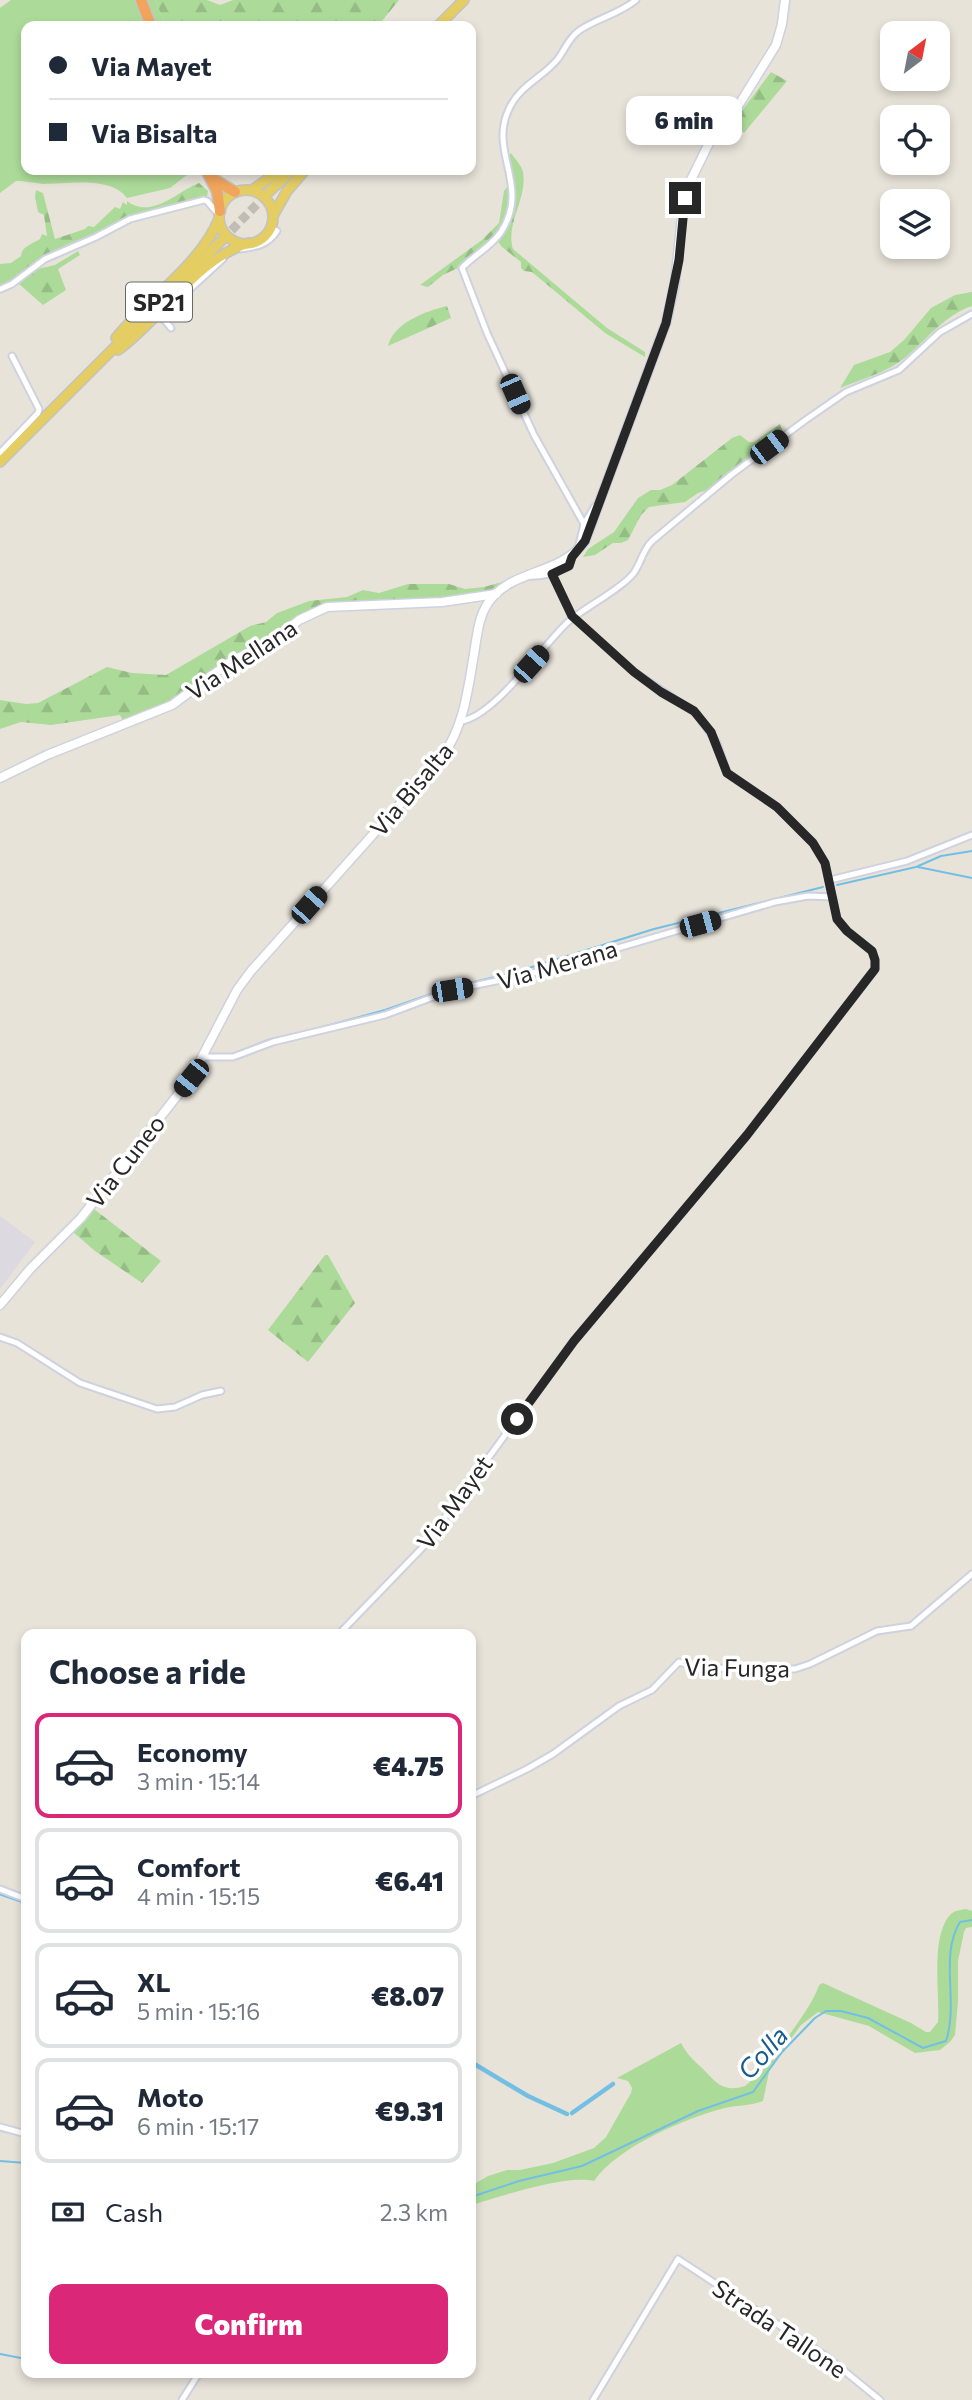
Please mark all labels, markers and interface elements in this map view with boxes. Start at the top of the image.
north arrow [880,21,950,91]
map controls [880,21,950,259]
text: Via Mayet [91,50,212,81]
callout: 6 min [627,96,743,146]
button: locate [880,105,950,175]
text: 6 min [655,106,713,134]
text: Via Bisalta [91,117,217,148]
route end [669,182,701,214]
button: layers [880,189,950,259]
road number: SP21 [126,282,192,322]
car [497,371,534,417]
car [746,426,793,468]
street label: Via Mellana [180,612,302,706]
car [510,641,553,687]
street label: Via Bisalta [363,736,459,842]
car [288,882,331,928]
car [677,908,724,940]
street label: Via Merana [494,933,620,995]
car [430,976,475,1004]
car [170,1055,213,1101]
street label: Via Cuneo [80,1109,170,1213]
route start [501,1403,533,1435]
street label: Via Mayet [410,1449,498,1555]
text: Choose a ride [49,1651,246,1691]
street label: Via Funga [684,1652,790,1682]
icon: car [53,1734,116,1797]
text: Economy [137,1736,248,1767]
text: €4.75 [373,1750,444,1781]
text: 3 min · 15:14 [137,1767,260,1795]
icon: car [53,1849,116,1912]
text: Comfort [137,1851,240,1882]
text: €6.41 [375,1865,444,1896]
text: 4 min · 15:15 [137,1882,260,1910]
icon: car [53,1964,116,2027]
text: XL [137,1966,171,1997]
text: €8.07 [371,1980,444,2011]
text: 5 min · 15:16 [137,1997,260,2025]
water label: Colla [730,2019,794,2085]
icon: car [53,2079,116,2142]
text: Moto [137,2081,204,2112]
text: €9.31 [375,2095,444,2126]
text: 6 min · 15:17 [137,2112,259,2140]
icon: cash [49,2193,87,2231]
text: Cash [105,2196,163,2227]
text: 2.3 km [380,2198,448,2226]
street label: Strada Tallone [707,2273,853,2383]
button: Confirm [49,2284,448,2364]

